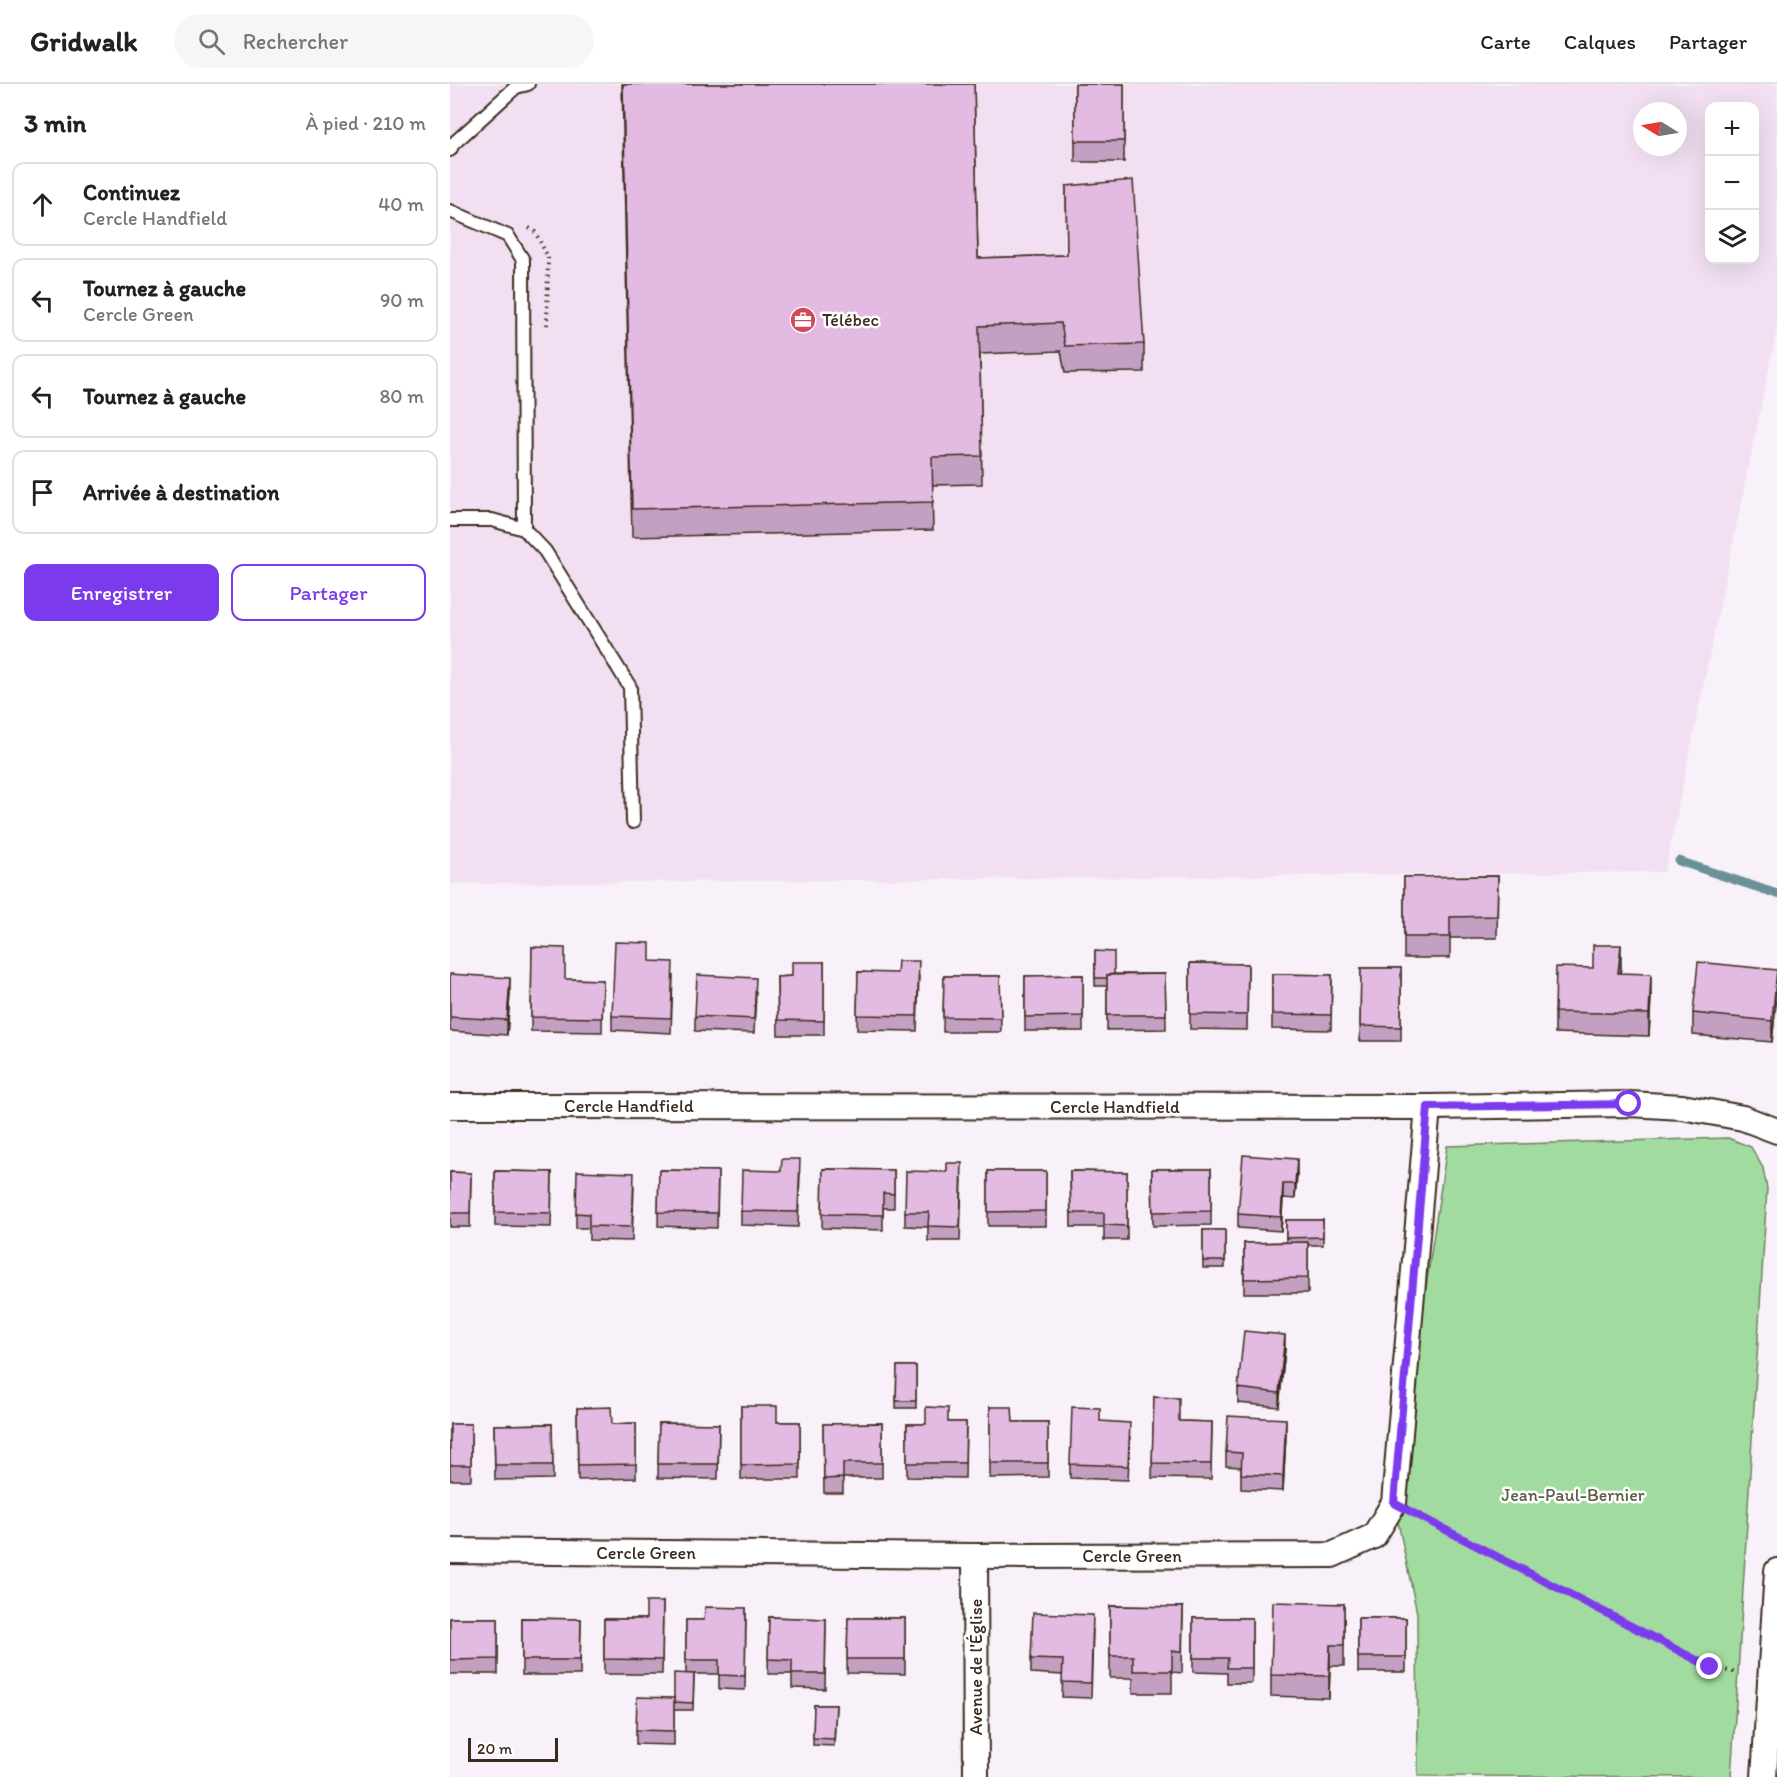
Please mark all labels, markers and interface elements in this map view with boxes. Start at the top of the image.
search box [174,14,594,68]
text: Gridwalk [30,24,138,58]
icon: search [195,25,228,58]
text: Rechercher [243,28,348,55]
text: Carte [1480,29,1531,54]
text: Calques [1564,29,1636,54]
text: Partager [1669,29,1747,54]
north arrow [1633,102,1687,156]
map controls [1705,102,1759,264]
button: + [1705,102,1759,156]
text: 3 min [24,107,86,139]
text: À pied · 210 m [306,111,426,135]
button: − [1705,156,1759,210]
text: Continuez [83,179,180,206]
icon: ahead [26,188,59,221]
text: 40 m [378,192,424,216]
text: Cercle Handfield [83,206,227,230]
button: layers [1705,210,1759,264]
text: Tournez à gauche [83,275,246,302]
icon: left [26,284,59,317]
text: 90 m [380,288,424,312]
text: Cercle Green [83,302,194,326]
office icon: Télébec [788,305,818,335]
place label: Télébec [822,309,879,331]
icon: left [26,380,59,413]
text: Tournez à gauche [83,383,246,410]
text: 80 m [379,384,424,408]
icon: arrive [26,476,59,509]
text: Arrivée à destination [83,479,279,506]
button: Enregistrer [24,564,219,621]
button: Partager [231,564,426,621]
route start [1615,1090,1641,1116]
street label: Cercle Handfield [564,1095,694,1117]
street label: Cercle Handfield [1050,1096,1180,1118]
park label: Jean-Paul-Bernier [1501,1484,1645,1506]
street label: Cercle Green [596,1542,696,1564]
street label: Cercle Green [1082,1545,1182,1567]
street label: Avenue de l'Église [965,1599,987,1735]
route end [1696,1653,1722,1679]
scale bar [468,1735,558,1762]
text: 20 m [477,1739,512,1758]

